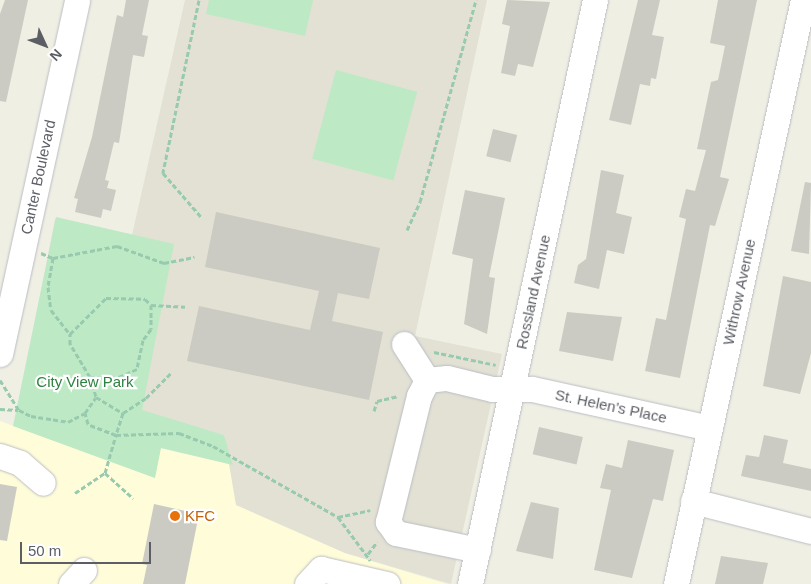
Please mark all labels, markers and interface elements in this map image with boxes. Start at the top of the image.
north arrow [20,20,70,70]
text: N [47,46,65,64]
street label: Canter Boulevard [17,118,59,236]
street label: Rossland Avenue [512,233,554,351]
street label: Withrow Avenue [719,237,759,347]
park label: City View Park [36,373,134,391]
street label: St. Helen's Place [553,385,669,427]
place label: KFC [185,507,215,525]
marker: KFC [169,510,181,522]
scale bar [22,532,154,564]
text: 50 m [28,542,61,559]

